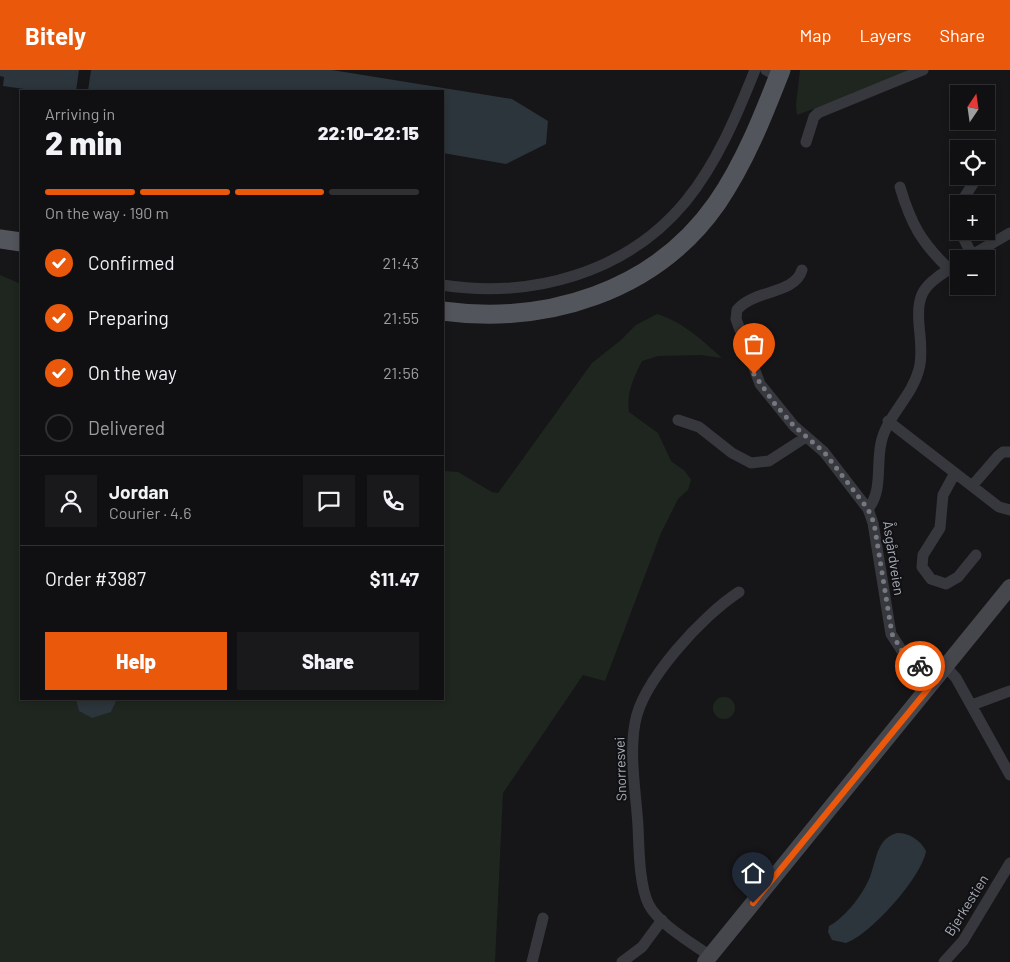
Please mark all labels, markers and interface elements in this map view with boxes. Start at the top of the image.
text: Bitely [25,21,86,50]
text: Map [799,24,831,46]
text: Layers [859,24,912,46]
text: Share [940,24,985,46]
north arrow [950,85,995,130]
map controls [950,85,995,295]
text: Arriving in [45,104,115,123]
text: 22:10–22:15 [318,121,419,144]
text: 2 min [45,123,122,161]
button: locate [950,140,995,185]
button: + [950,195,995,240]
text: On the way · 190 m [45,203,169,222]
icon: check [45,249,73,277]
button: − [950,250,995,295]
text: Confirmed [88,251,175,274]
text: 21:43 [383,253,419,272]
icon: check [45,304,73,332]
text: Preparing [88,306,169,329]
text: 21:55 [383,308,419,327]
pin [733,323,775,374]
icon: bag [740,330,768,358]
icon: check [45,359,73,387]
text: On the way [88,361,177,384]
text: 21:56 [383,363,419,382]
text: Delivered [88,416,165,439]
button: person [45,475,97,527]
button: chat [303,475,355,527]
button: phone [367,475,419,527]
text: Jordan [109,480,169,503]
text: Courier · 4.6 [109,503,192,522]
street label: Åsgårdveien [880,520,908,596]
text: Order #3987 [45,567,146,590]
text: $11.47 [370,567,419,590]
button: Help [45,632,227,690]
button: Share [237,632,419,690]
courier [895,641,945,691]
icon: bike [906,652,934,680]
street label: Snorresvei [610,736,630,802]
pin [732,852,774,903]
icon: home [739,859,767,887]
street label: Bjerkestien [940,871,992,939]

